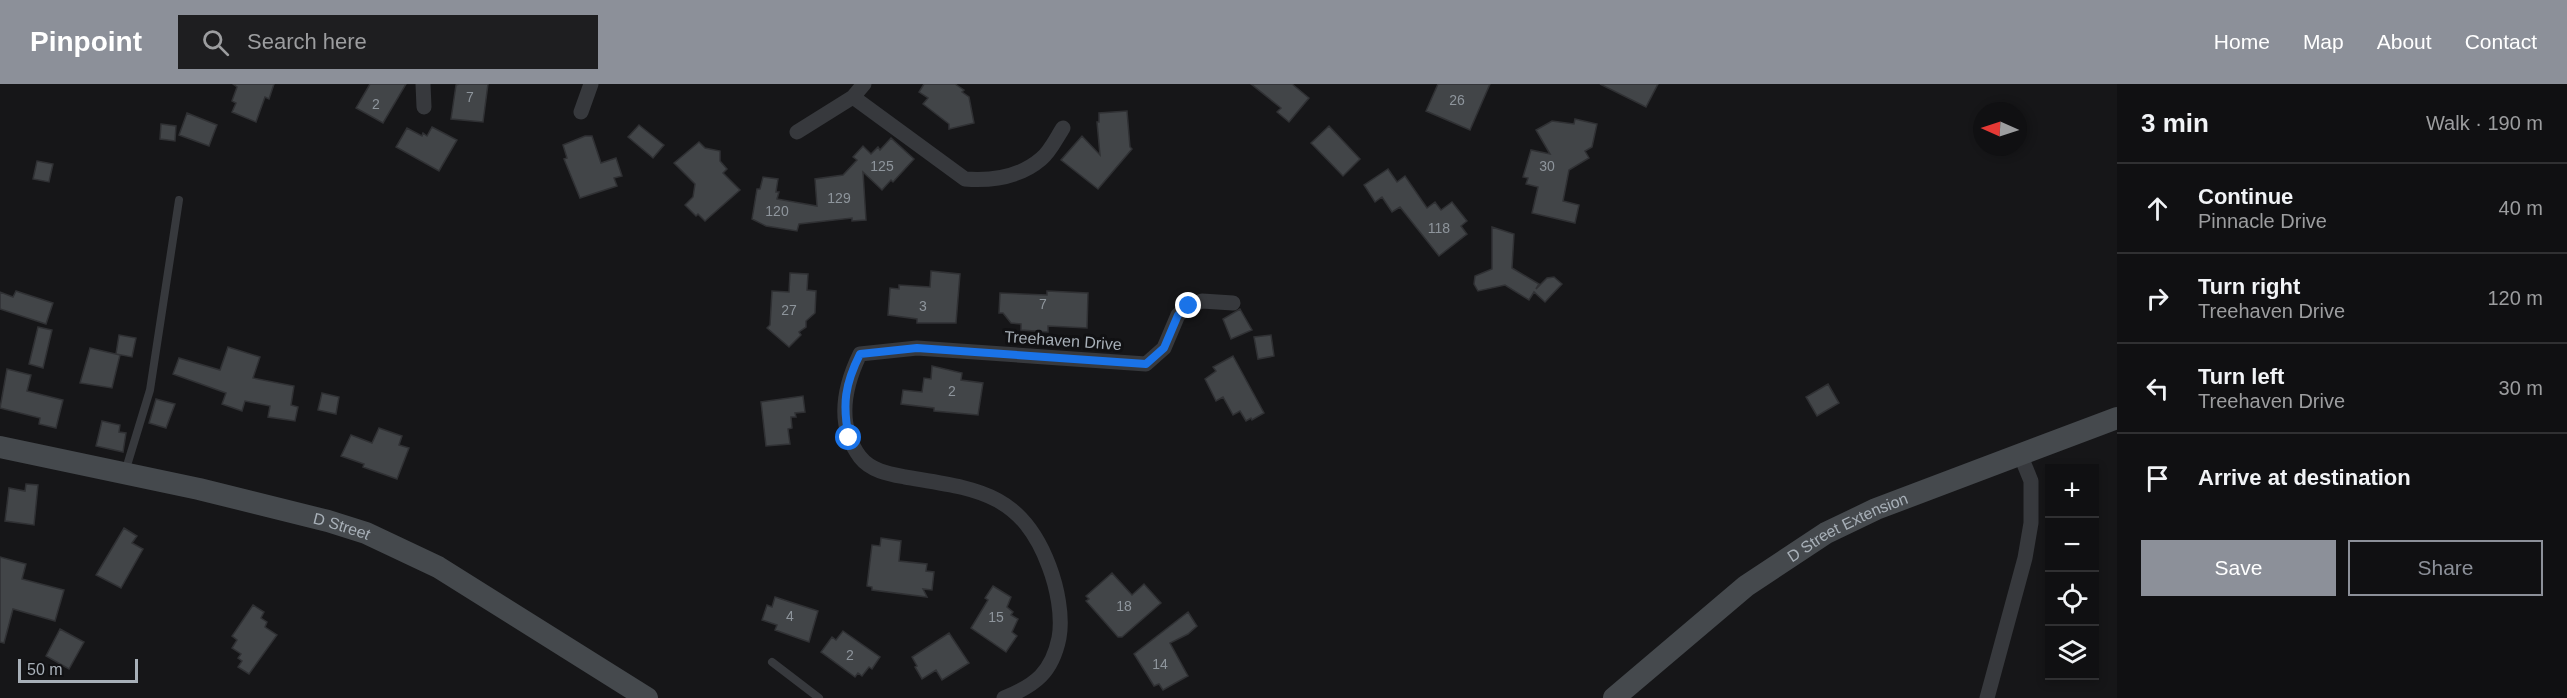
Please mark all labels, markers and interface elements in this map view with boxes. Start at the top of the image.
search box [178,15,598,69]
text: Pinpoint [30,26,142,57]
icon: search [199,26,232,59]
text: Search here [247,29,367,54]
text: Home [2214,30,2270,53]
text: Map [2303,30,2344,53]
text: About [2377,30,2432,53]
text: Contact [2465,30,2537,53]
house number: 7 [466,89,474,105]
house number: 26 [1449,92,1465,108]
house number: 2 [372,96,380,112]
north arrow [1973,102,2027,156]
text: 3 min [2141,108,2209,138]
text: Walk · 190 m [2426,112,2543,134]
house number: 125 [870,158,894,174]
house number: 30 [1539,158,1555,174]
text: Continue [2198,184,2293,209]
house number: 129 [827,190,851,206]
icon: ahead [2141,192,2174,225]
text: 40 m [2499,197,2543,219]
house number: 120 [765,203,789,219]
text: Pinnacle Drive [2198,210,2327,232]
house number: 118 [1428,220,1450,236]
text: Turn right [2198,274,2300,299]
icon: right [2141,282,2174,315]
text: 120 m [2487,287,2543,309]
route end [1175,292,1201,318]
house number: 7 [1039,296,1047,312]
house number: 3 [919,298,927,314]
text: Treehaven Drive [2198,300,2345,322]
house number: 27 [781,302,797,318]
street label: Treehaven Drive [1004,328,1122,353]
text: Turn left [2198,364,2284,389]
icon: left [2141,372,2174,405]
text: 30 m [2499,377,2543,399]
house number: 2 [948,383,956,399]
text: Treehaven Drive [2198,390,2345,412]
route start [835,424,861,450]
icon: arrive [2141,462,2174,495]
map controls [2045,464,2099,680]
button: + [2045,464,2099,518]
text: Arrive at destination [2198,465,2411,490]
street label: D Street Extension [1784,490,1910,565]
street label: D Street [312,510,374,543]
button: − [2045,518,2099,572]
button: Save [2141,540,2336,596]
button: Share [2348,540,2543,596]
button: locate [2045,572,2099,626]
house number: 18 [1116,598,1132,614]
house number: 4 [786,608,794,624]
house number: 15 [988,609,1004,625]
button: layers [2045,626,2099,680]
house number: 2 [846,647,854,663]
scale bar [18,656,138,684]
house number: 14 [1152,656,1168,672]
text: 50 m [27,661,63,678]

